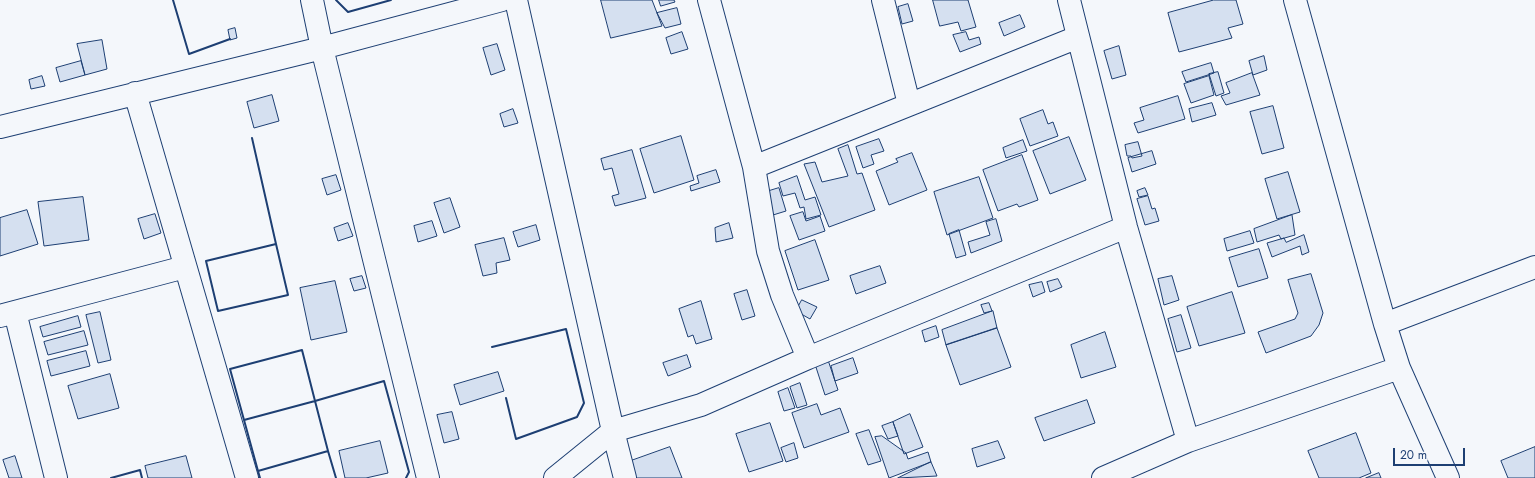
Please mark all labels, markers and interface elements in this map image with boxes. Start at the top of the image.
scale bar [1395,440,1467,466]
text: 20 m [1400,446,1427,464]

